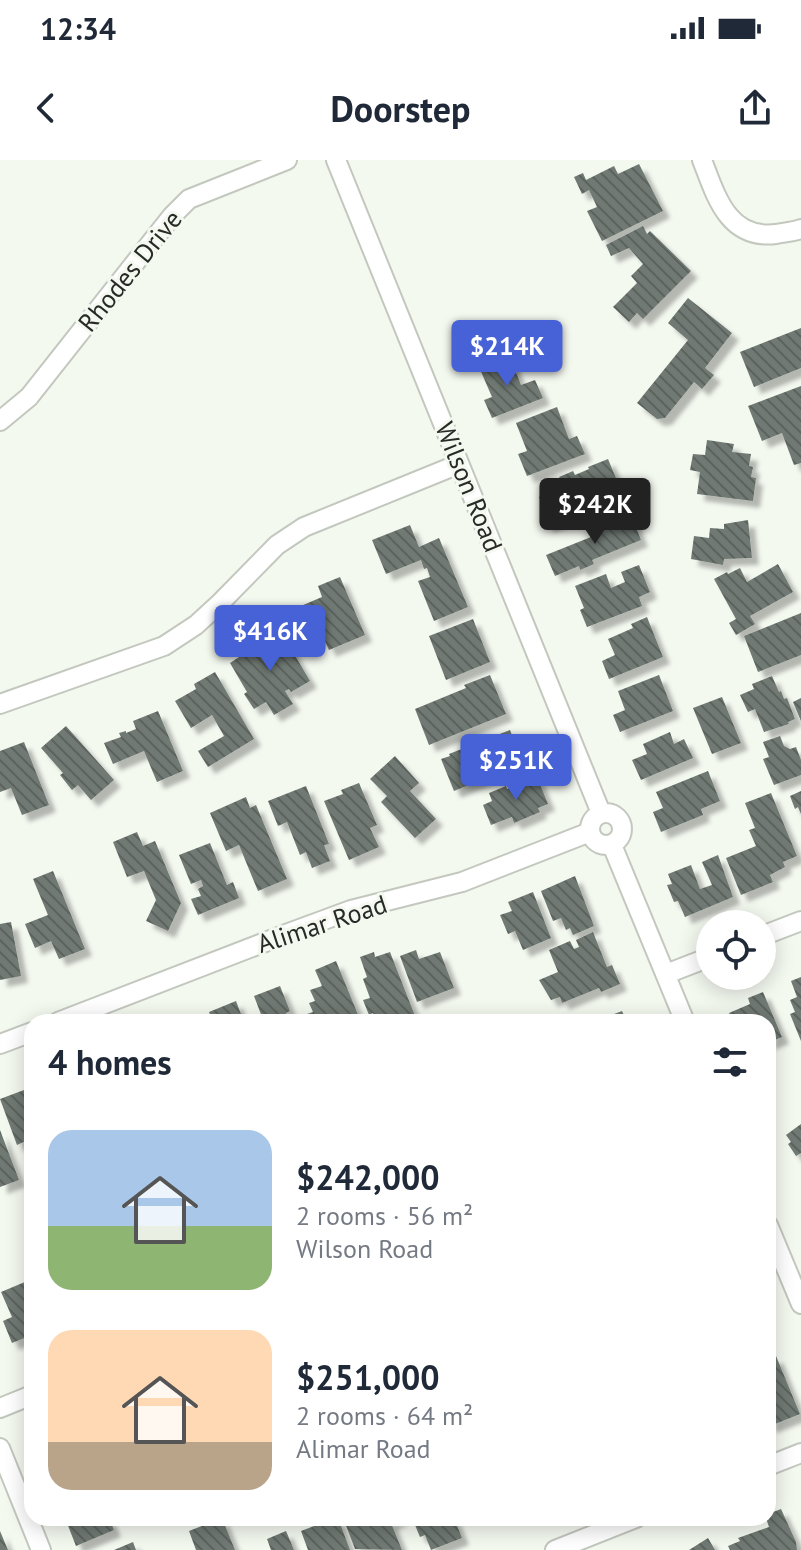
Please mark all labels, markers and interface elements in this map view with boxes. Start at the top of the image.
text: 12:34 [40,9,116,48]
text: Doorstep [331,85,470,132]
icon: back [24,86,68,130]
icon: share [733,86,777,130]
street label: Rhodes Drive [71,203,189,338]
pin: $214K [451,320,563,388]
text: $214K [469,329,545,362]
street label: Wilson Road [428,417,510,557]
pin: $242K [539,478,651,546]
text: $242K [557,487,633,520]
pin: $416K [214,605,326,673]
text: $416K [232,614,308,647]
pin: $251K [460,734,572,802]
text: $251K [478,743,554,776]
street label: Alimar Road [253,887,391,960]
map controls [696,910,776,990]
button: locate [696,910,776,990]
text: 4 homes [48,1040,172,1084]
icon: filters [708,1040,752,1084]
text: $242,000 [296,1155,440,1199]
icon: home [112,1162,208,1258]
text: 2 rooms · 56 m² [296,1199,473,1232]
text: Wilson Road [296,1232,433,1265]
text: $251,000 [296,1355,440,1399]
icon: home [112,1362,208,1458]
text: 2 rooms · 64 m² [296,1399,473,1432]
text: Alimar Road [296,1432,431,1465]

